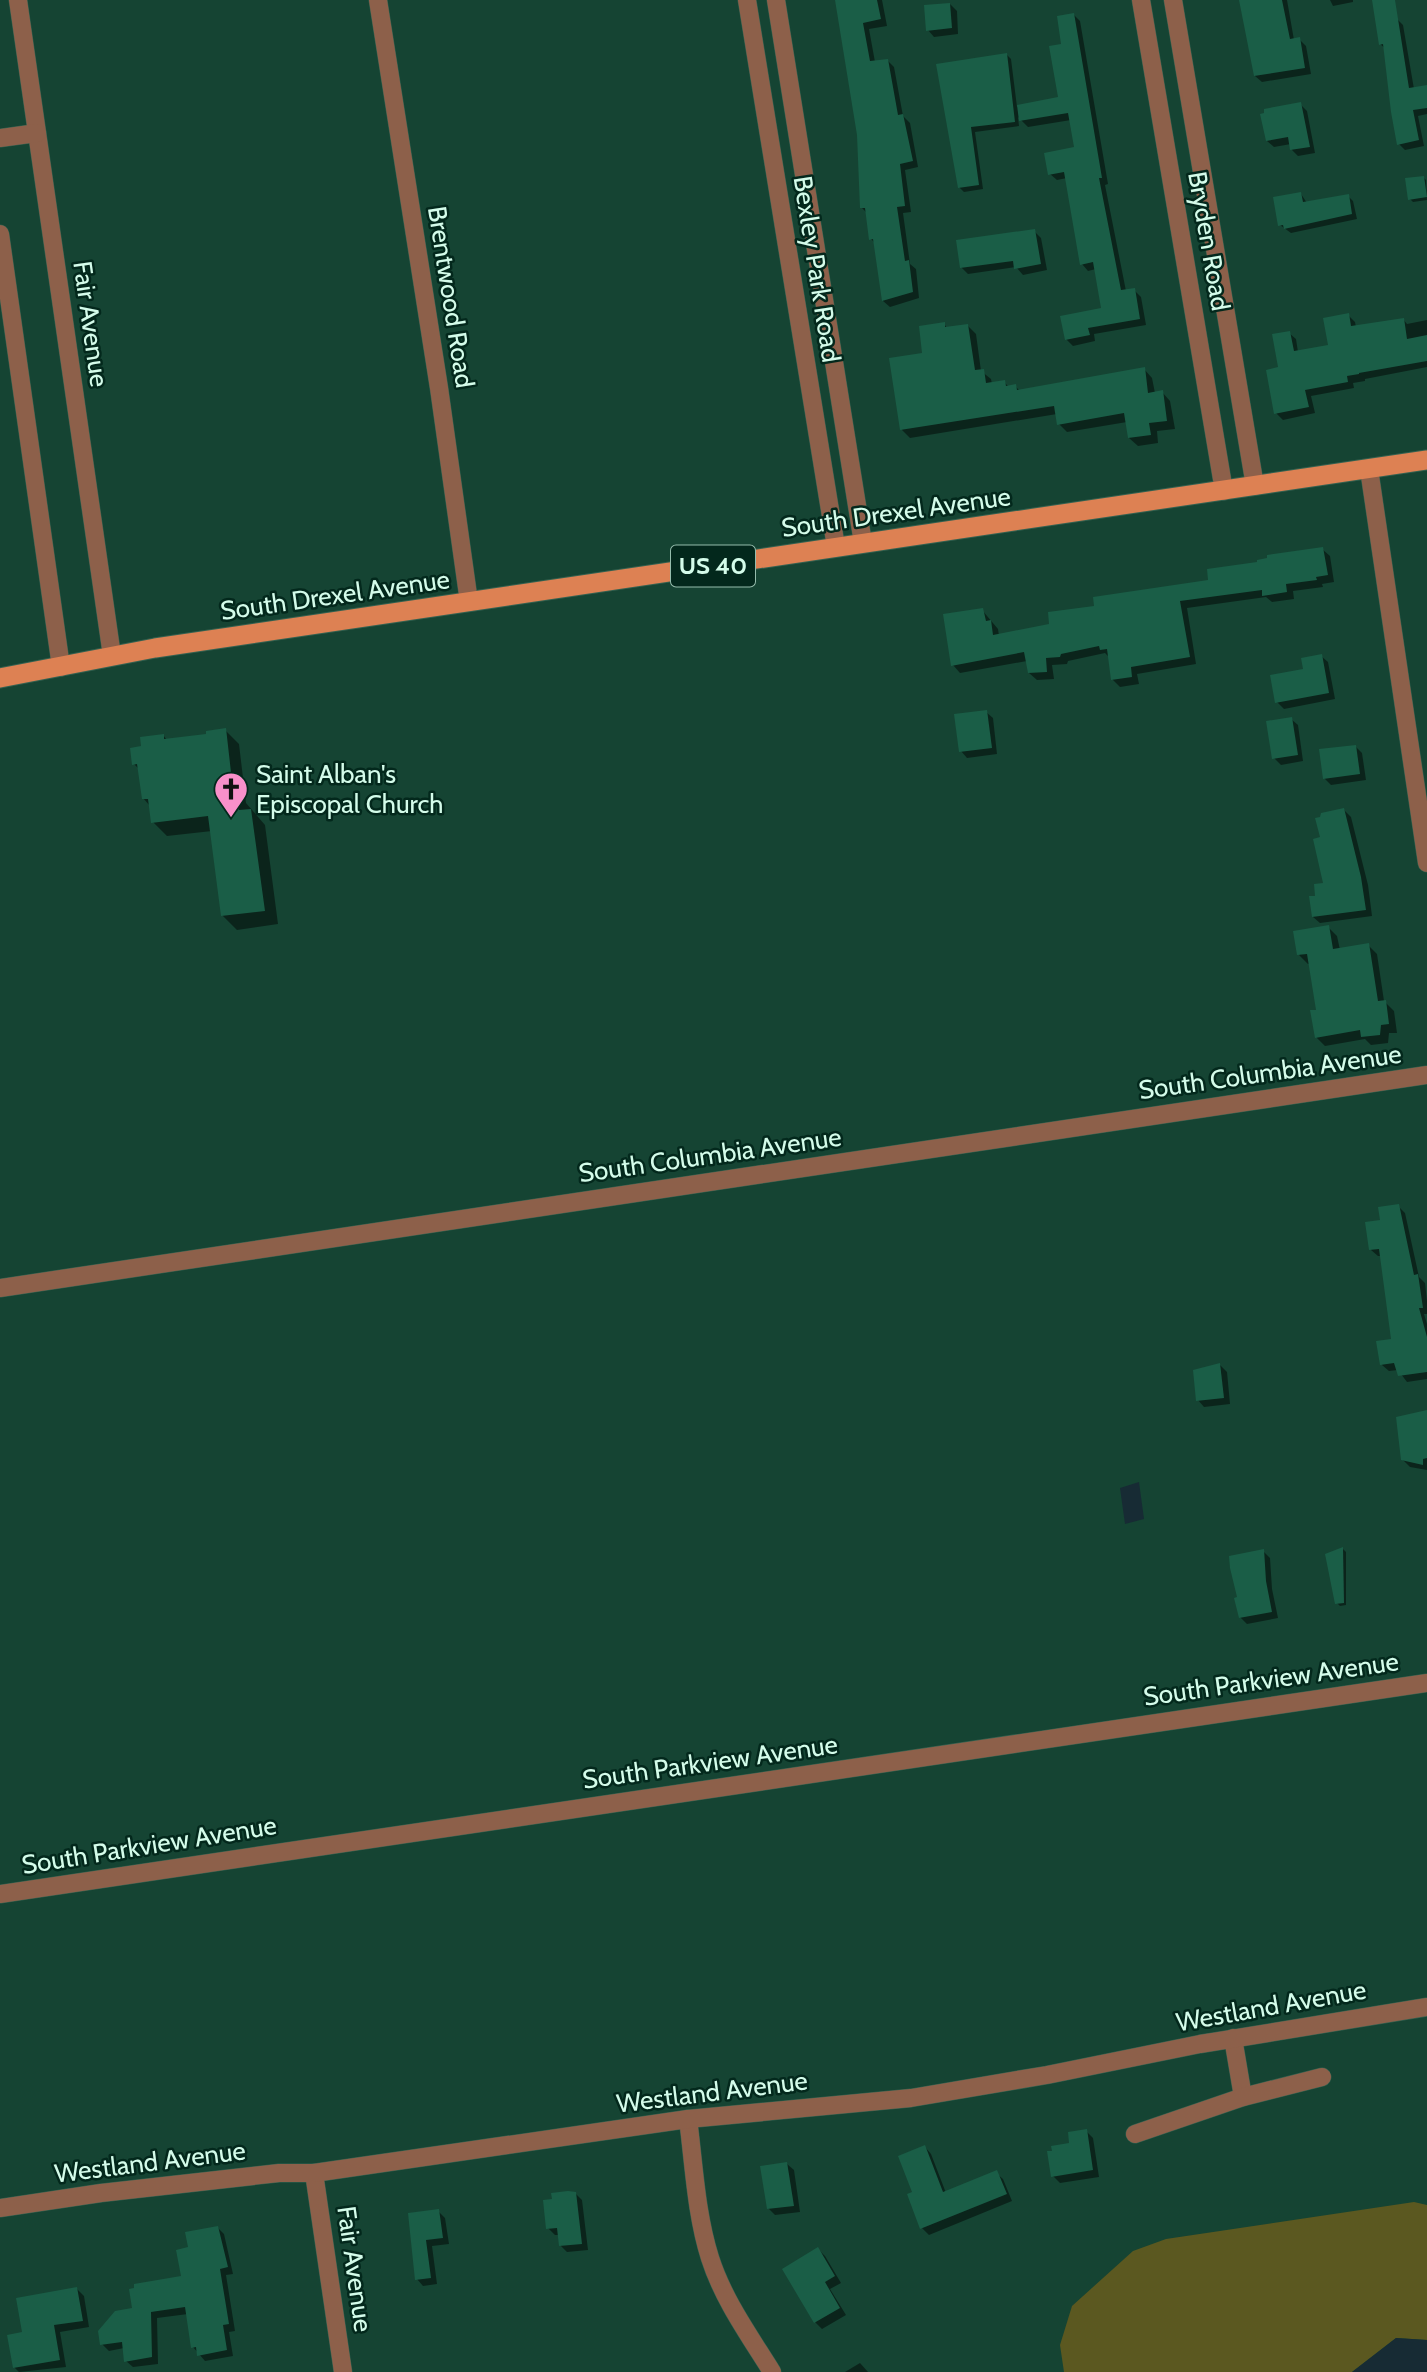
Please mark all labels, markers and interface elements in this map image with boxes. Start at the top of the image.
street label: Bryden Road [1181,169,1237,313]
street label: Bexley Park Road [786,174,848,364]
street label: Brentwood Road [421,204,481,390]
street label: Fair Avenue [66,259,116,389]
street label: South Drexel Avenue [779,480,1013,544]
road number: US 40 [671,546,755,586]
street label: South Drexel Avenue [218,563,452,627]
place label: Saint Alban's Episcopal Church [256,758,443,820]
church icon: Saint Alban's Episcopal Church [212,770,250,819]
street label: South Columbia Avenue [1137,1038,1403,1106]
street label: South Columbia Avenue [577,1121,843,1189]
street label: South Parkview Avenue [1141,1645,1401,1713]
street label: South Parkview Avenue [580,1728,840,1796]
street label: South Parkview Avenue [19,1809,279,1881]
street label: Westland Avenue [1174,1974,1368,2038]
street label: Westland Avenue [615,2064,809,2120]
street label: Westland Avenue [53,2134,247,2190]
street label: Fair Avenue [330,2204,380,2334]

